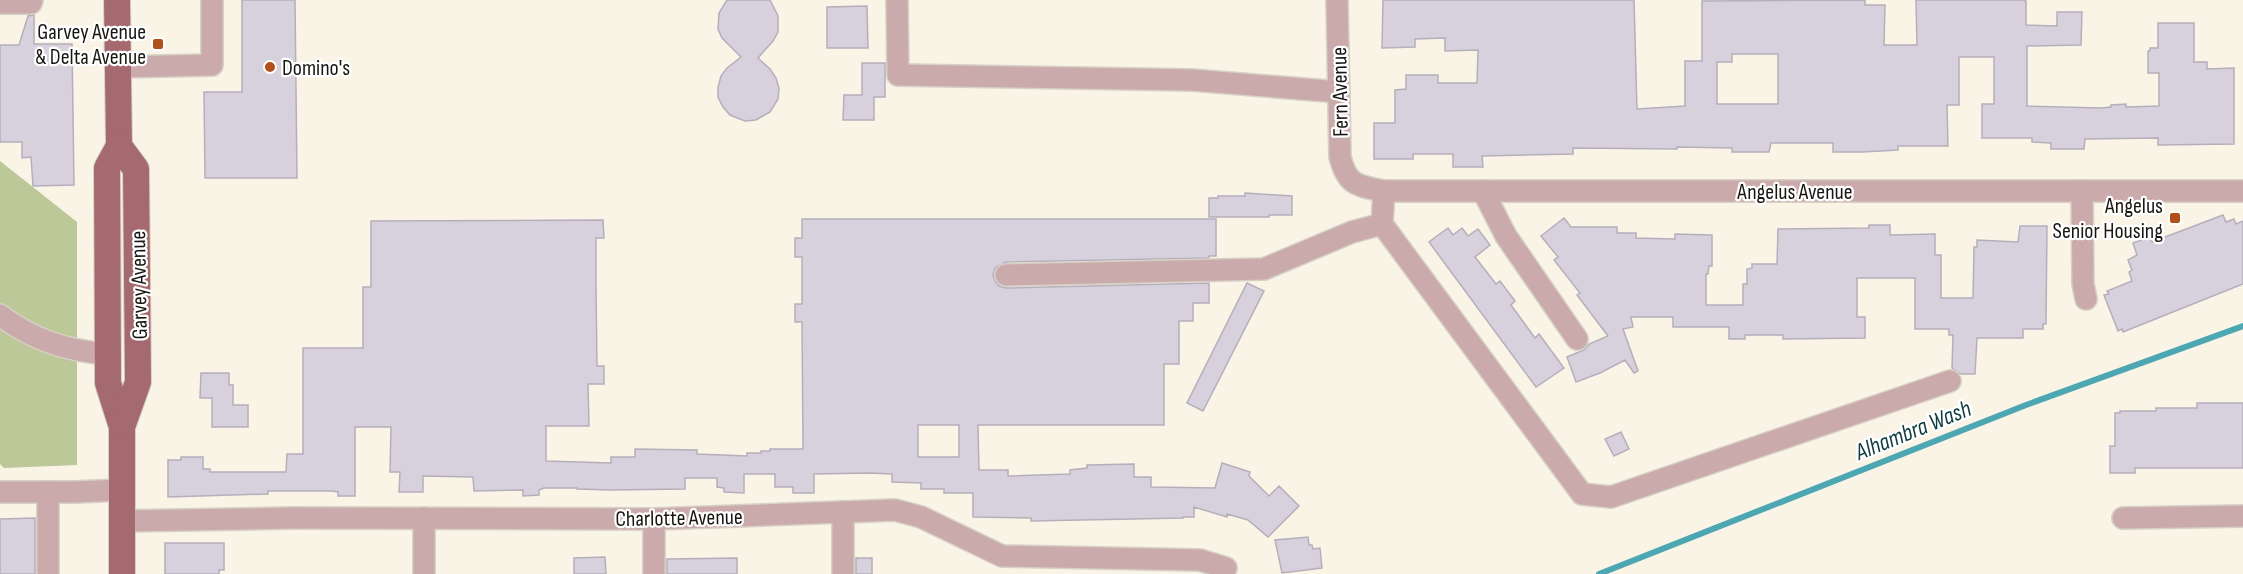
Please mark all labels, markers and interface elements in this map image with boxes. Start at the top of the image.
place label: Garvey Avenue & Delta Avenue [35,19,146,71]
marker: Garvey Avenue & Delta Avenue [151,37,165,51]
street label: Fern Avenue [1326,47,1355,137]
place label: Domino's [282,55,350,82]
marker: Domino's [263,60,277,74]
street label: Angelus Avenue [1736,179,1853,206]
place label: Angelus Senior Housing [2053,193,2163,245]
marker: Angelus Senior Housing [2168,211,2182,225]
street label: Garvey Avenue [125,230,154,340]
water label: Alhambra Wash [1850,394,1975,467]
street label: Charlotte Avenue [615,504,743,533]

